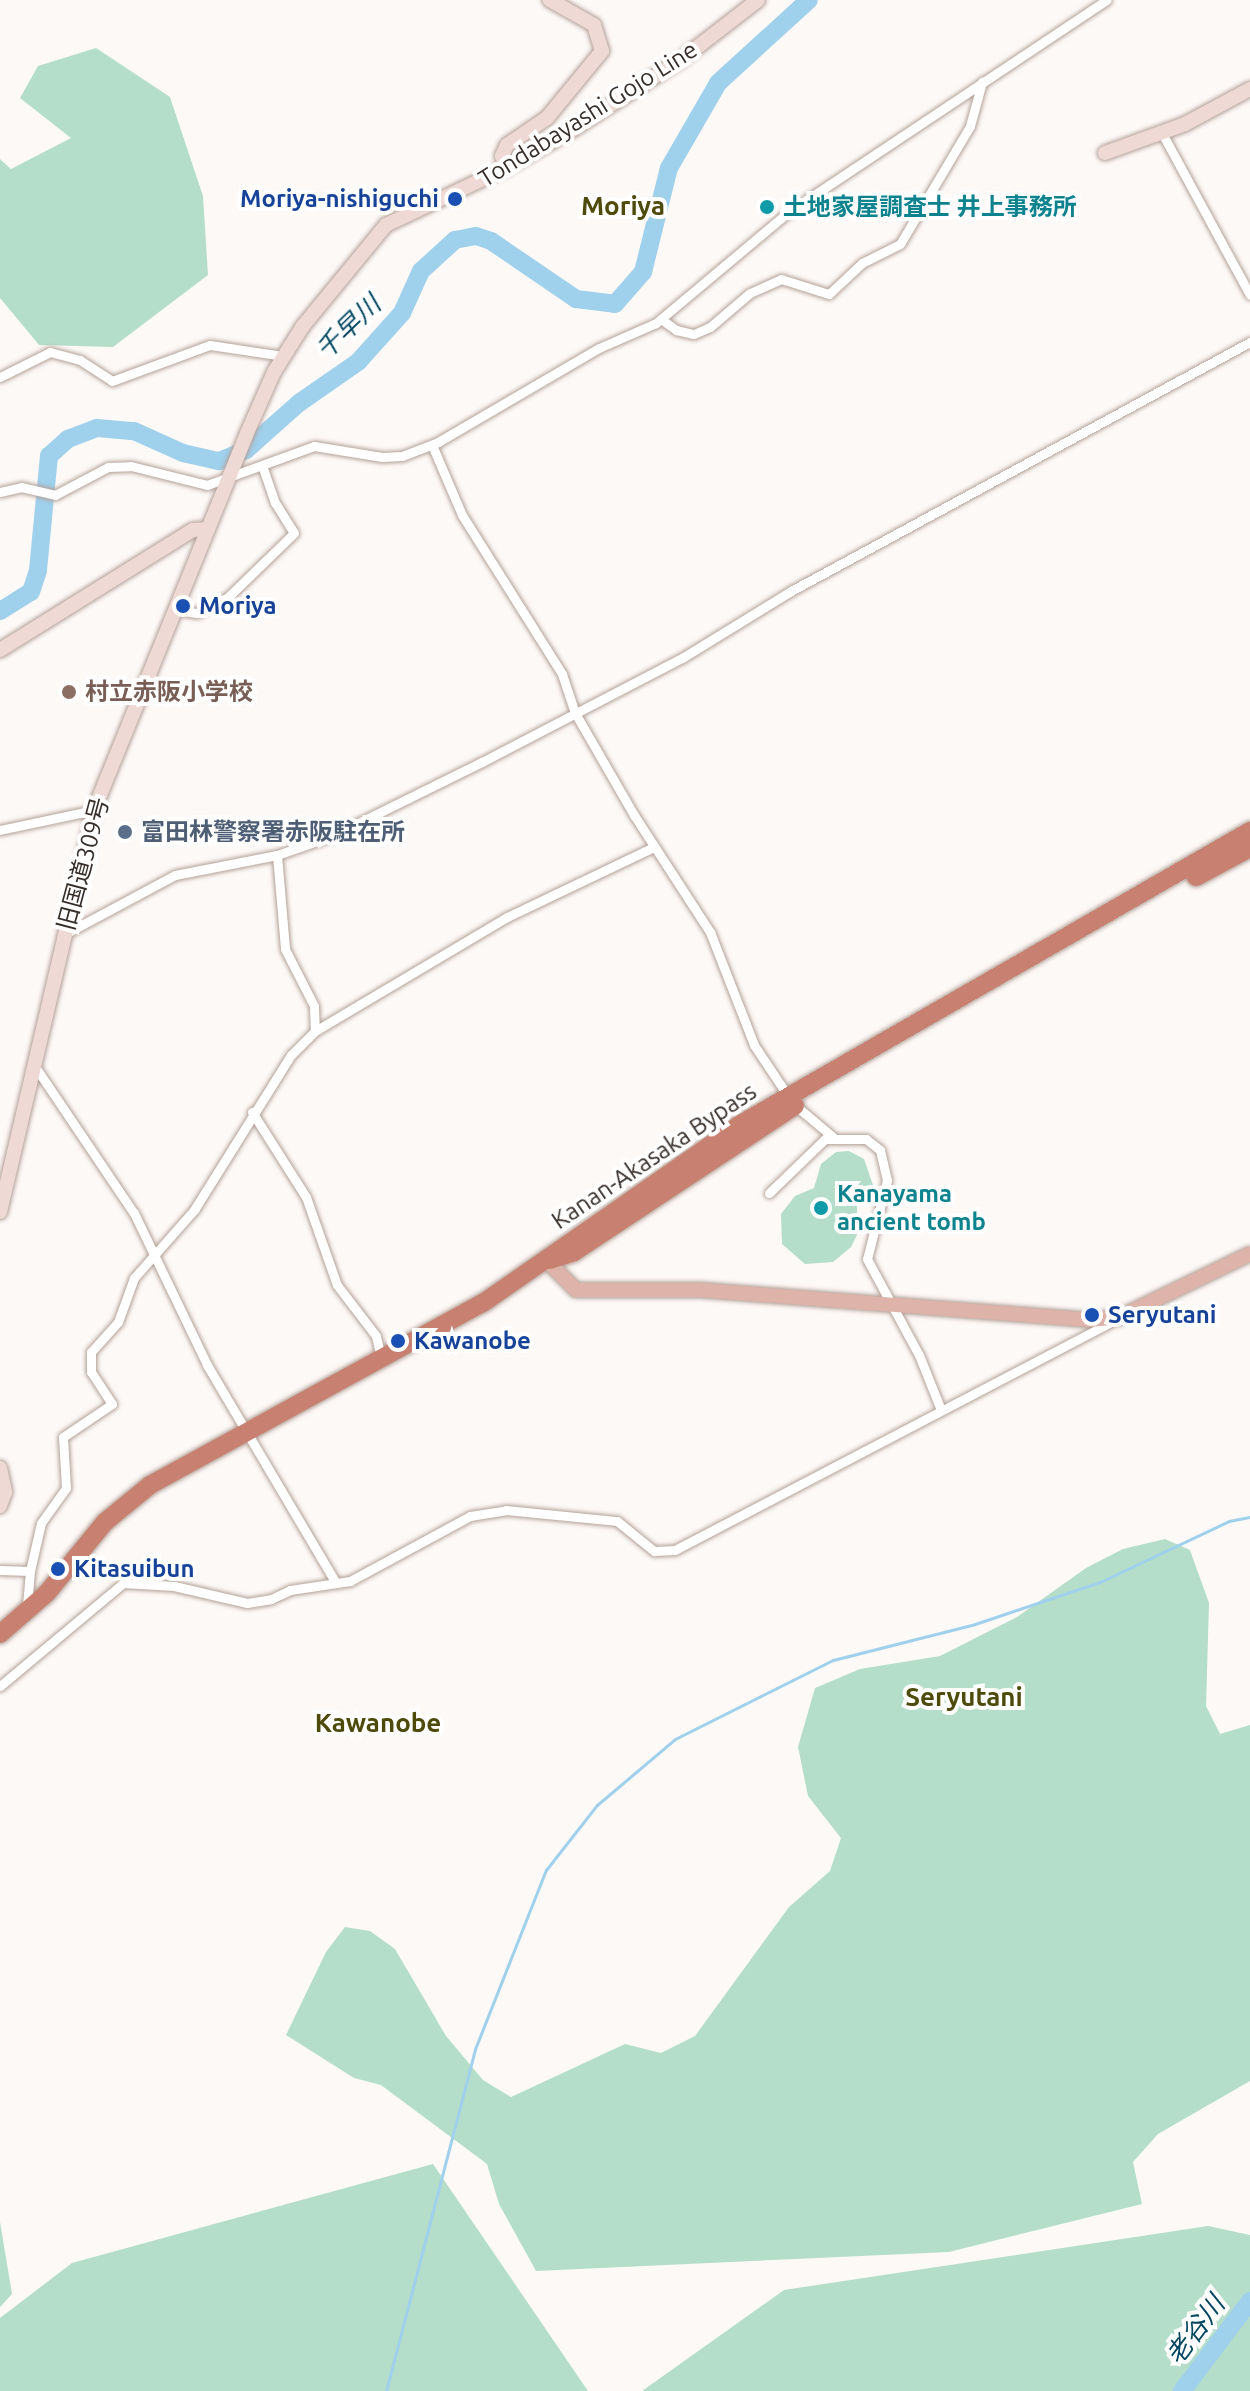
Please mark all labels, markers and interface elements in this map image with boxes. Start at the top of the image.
street label: Tondabayashi Gojo Line [473,35,703,193]
place label: Moriya-nishiguchi [240,185,439,213]
marker: Moriya-nishiguchi [446,190,464,208]
district label: Moriya [581,190,665,222]
place label: 土地家屋調査士 井上事務所 [783,193,1077,221]
marker: 土地家屋調査士 井上事務所 [758,198,776,216]
water label: 千早川 [309,289,387,365]
place label: Moriya [199,592,277,620]
marker: Moriya [174,597,192,615]
place label: 村立赤阪小学校 [85,678,253,706]
marker: 村立赤阪小学校 [60,683,78,701]
street label: 旧国道309号 [51,794,115,934]
place label: 富田林警察署赤阪駐在所 [141,818,405,846]
marker: 富田林警察署赤阪駐在所 [116,823,134,841]
street label: Kanan-Akasaka Bypass [546,1077,762,1235]
place label: Kanayama ancient tomb [837,1180,986,1236]
marker: Kanayama ancient tomb [812,1199,830,1217]
place label: Seryutani [1108,1301,1217,1329]
marker: Seryutani [1083,1306,1101,1324]
place label: Kawanobe [414,1327,531,1355]
marker: Kawanobe [389,1332,407,1350]
place label: Kitasuibun [74,1555,194,1583]
marker: Kitasuibun [49,1560,67,1578]
district label: Seryutani [905,1681,1023,1713]
district label: Kawanobe [315,1707,441,1739]
water label: 老谷川 [1159,2289,1231,2371]

